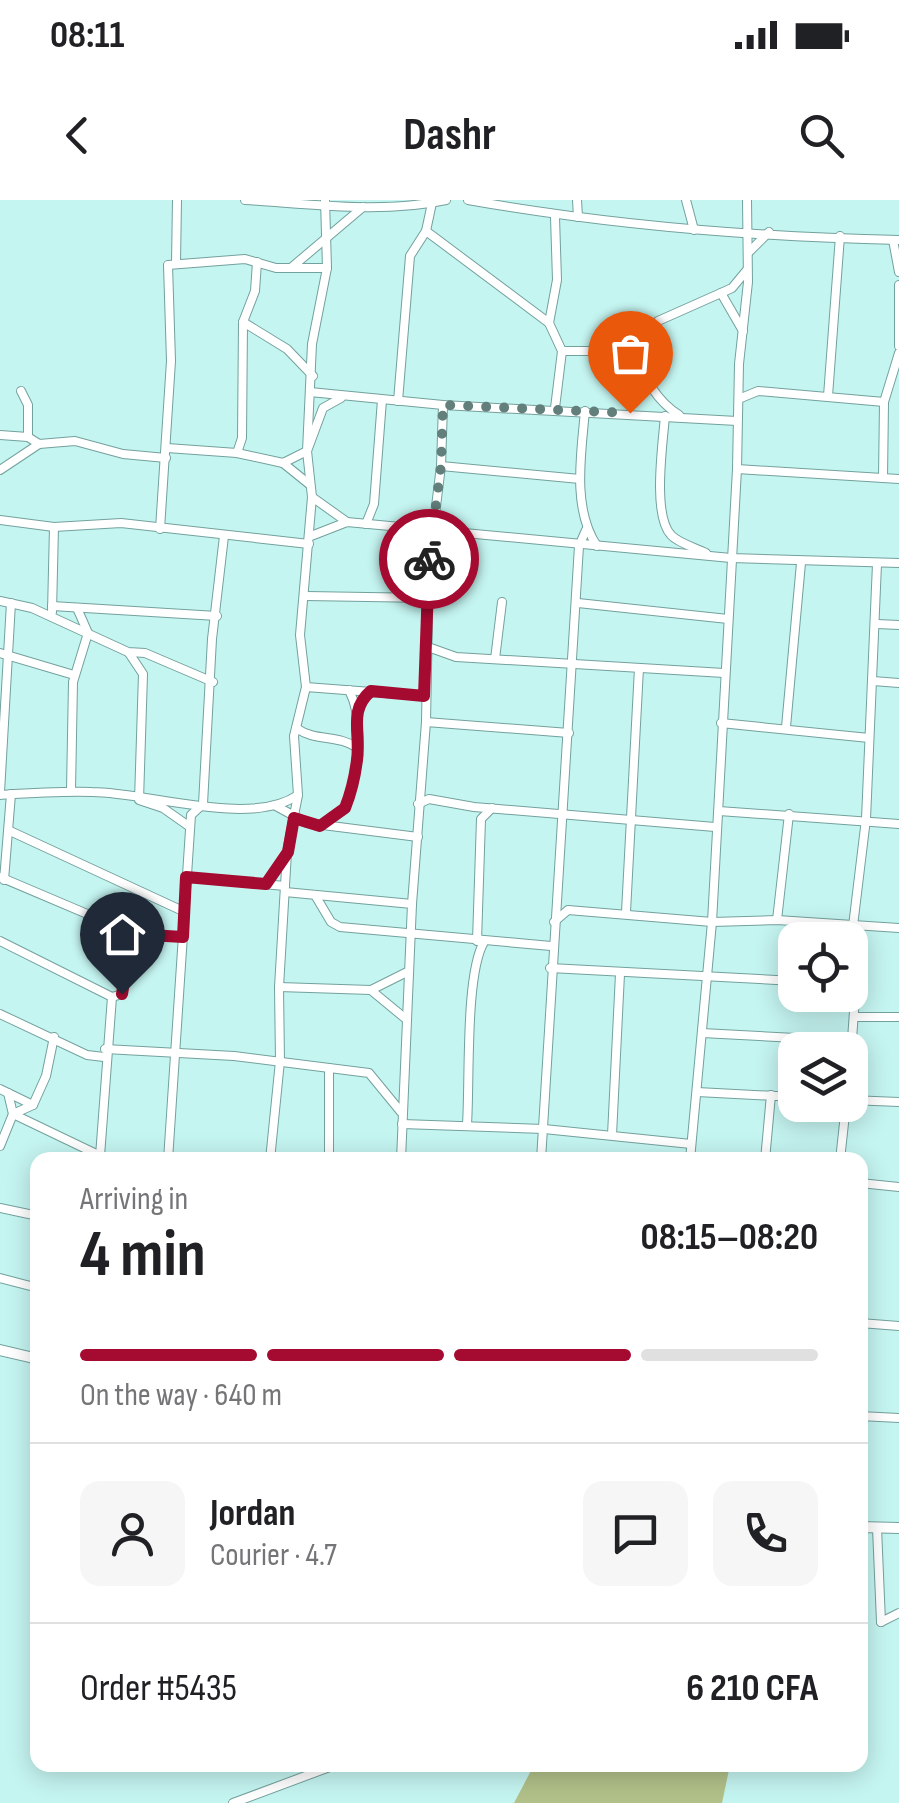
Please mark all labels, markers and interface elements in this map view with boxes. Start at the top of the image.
text: 08:11 [50,13,124,58]
icon: back [50,108,105,163]
text: Dashr [403,108,496,163]
icon: search [794,108,849,163]
pin [588,311,673,414]
icon: bag [603,326,658,381]
courier [379,509,479,609]
icon: bike [402,532,457,587]
pin [80,892,165,995]
icon: home [95,907,150,962]
map controls [778,922,868,1122]
button: locate [778,922,868,1012]
button: layers [778,1032,868,1122]
text: Arriving in [80,1180,188,1219]
text: 08:15–08:20 [641,1215,818,1260]
text: 4 min [80,1217,206,1295]
text: On the way · 640 m [80,1376,282,1415]
button: person [80,1481,185,1586]
button: chat [583,1481,688,1586]
button: phone [713,1481,818,1586]
text: Jordan [210,1491,295,1536]
text: Courier · 4.7 [210,1536,337,1575]
text: Order #5435 [80,1666,237,1711]
text: 6 210 CFA [686,1666,818,1711]

